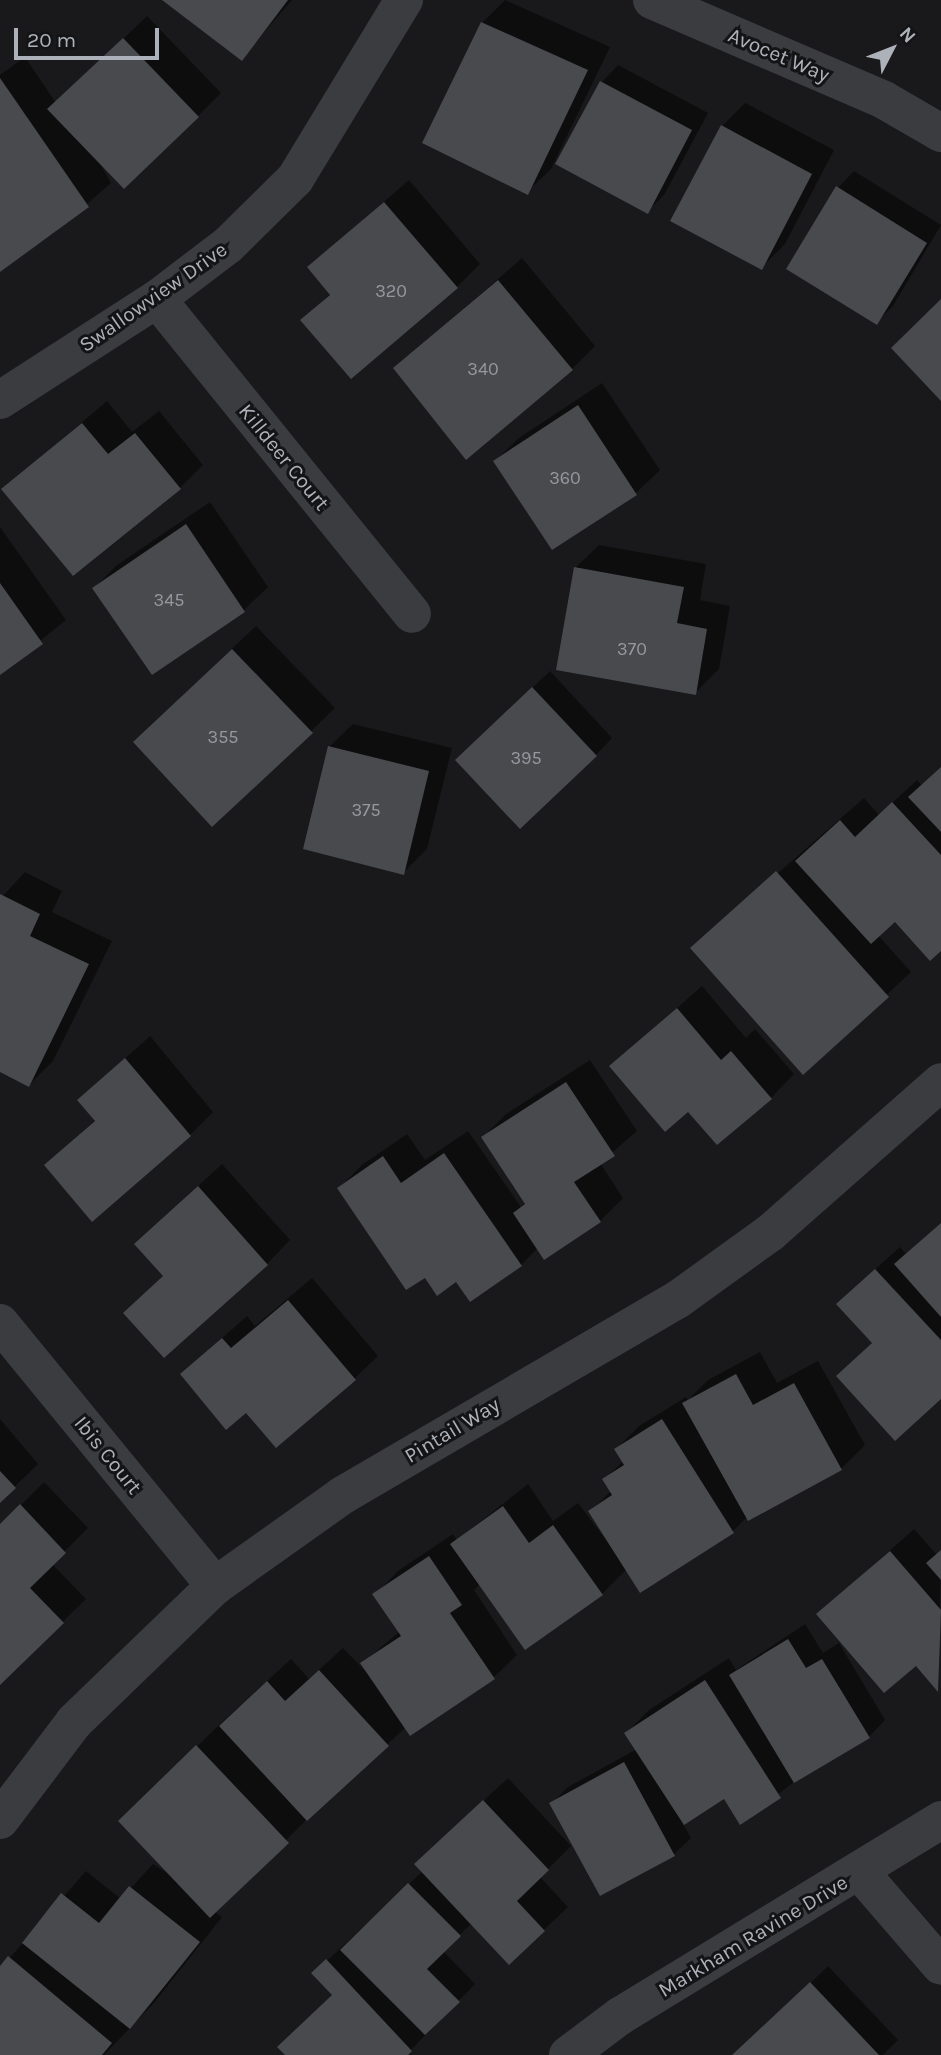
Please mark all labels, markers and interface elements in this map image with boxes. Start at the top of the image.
scale bar [18,14,163,58]
north arrow [857,14,927,84]
street label: Avocet Way [725,22,833,88]
text: N [895,23,920,47]
text: 20 m [27,28,76,52]
street label: Swallowview Drive [74,237,232,357]
house number: 320 [375,280,407,302]
house number: 340 [467,358,499,380]
street label: Killdeer Court [233,399,335,515]
house number: 360 [549,467,581,489]
house number: 345 [154,589,184,611]
house number: 370 [617,638,647,660]
house number: 355 [208,726,238,748]
house number: 395 [510,747,542,769]
house number: 375 [351,799,381,821]
street label: Pintail Way [400,1392,504,1468]
street label: Ibis Court [69,1411,147,1499]
street label: Markham Ravine Drive [654,1869,852,2003]

